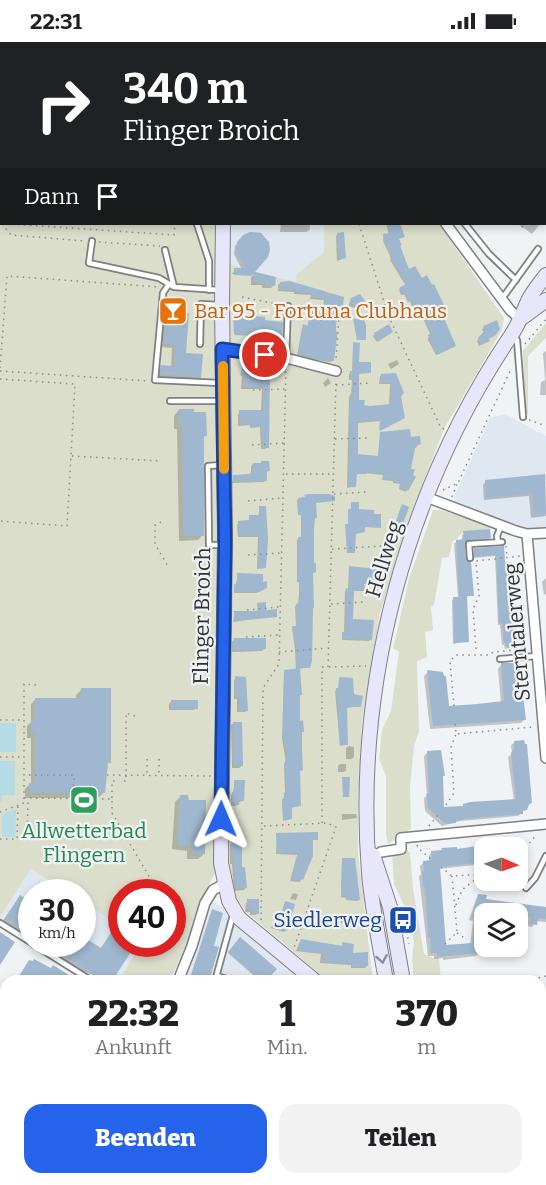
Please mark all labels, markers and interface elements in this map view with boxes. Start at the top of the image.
text: 22:31 [30,8,82,35]
text: 340 m [123,64,247,114]
icon: right [24,66,102,144]
text: Flinger Broich [123,115,299,147]
icon: arrive [91,180,124,213]
text: Dann [24,183,79,210]
bar icon: Bar 95 - Fortuna Clubhaus [157,295,189,327]
place label: Bar 95 - Fortuna Clubhaus [194,298,447,324]
pin [239,329,290,380]
icon: arrive [248,338,281,371]
street label: Hellweg [360,517,408,601]
street label: Flinger Broich [188,547,216,685]
street label: Sterntalerweg [498,561,536,702]
sports icon: Allwetterbad Flingern [68,784,100,816]
position arrow [189,787,253,851]
place label: Allwetterbad Flingern [21,818,147,868]
north arrow [474,837,528,891]
map controls [474,837,528,957]
speed limit sign: 40 [108,879,186,957]
text: 30 [39,893,75,929]
button: layers [474,903,528,957]
bus stop icon: Siedlerweg [387,904,419,936]
place label: Siedlerweg [273,907,382,933]
text: km/h [38,924,76,942]
one-way arrow [376,954,388,964]
text: 22:32 [88,992,179,1036]
text: 1 [279,992,295,1036]
text: 370 [395,992,458,1036]
text: Ankunft [95,1035,172,1059]
text: Min. [267,1035,308,1059]
text: m [417,1035,436,1059]
button: Beenden [24,1104,267,1173]
button: Teilen [279,1104,522,1173]

